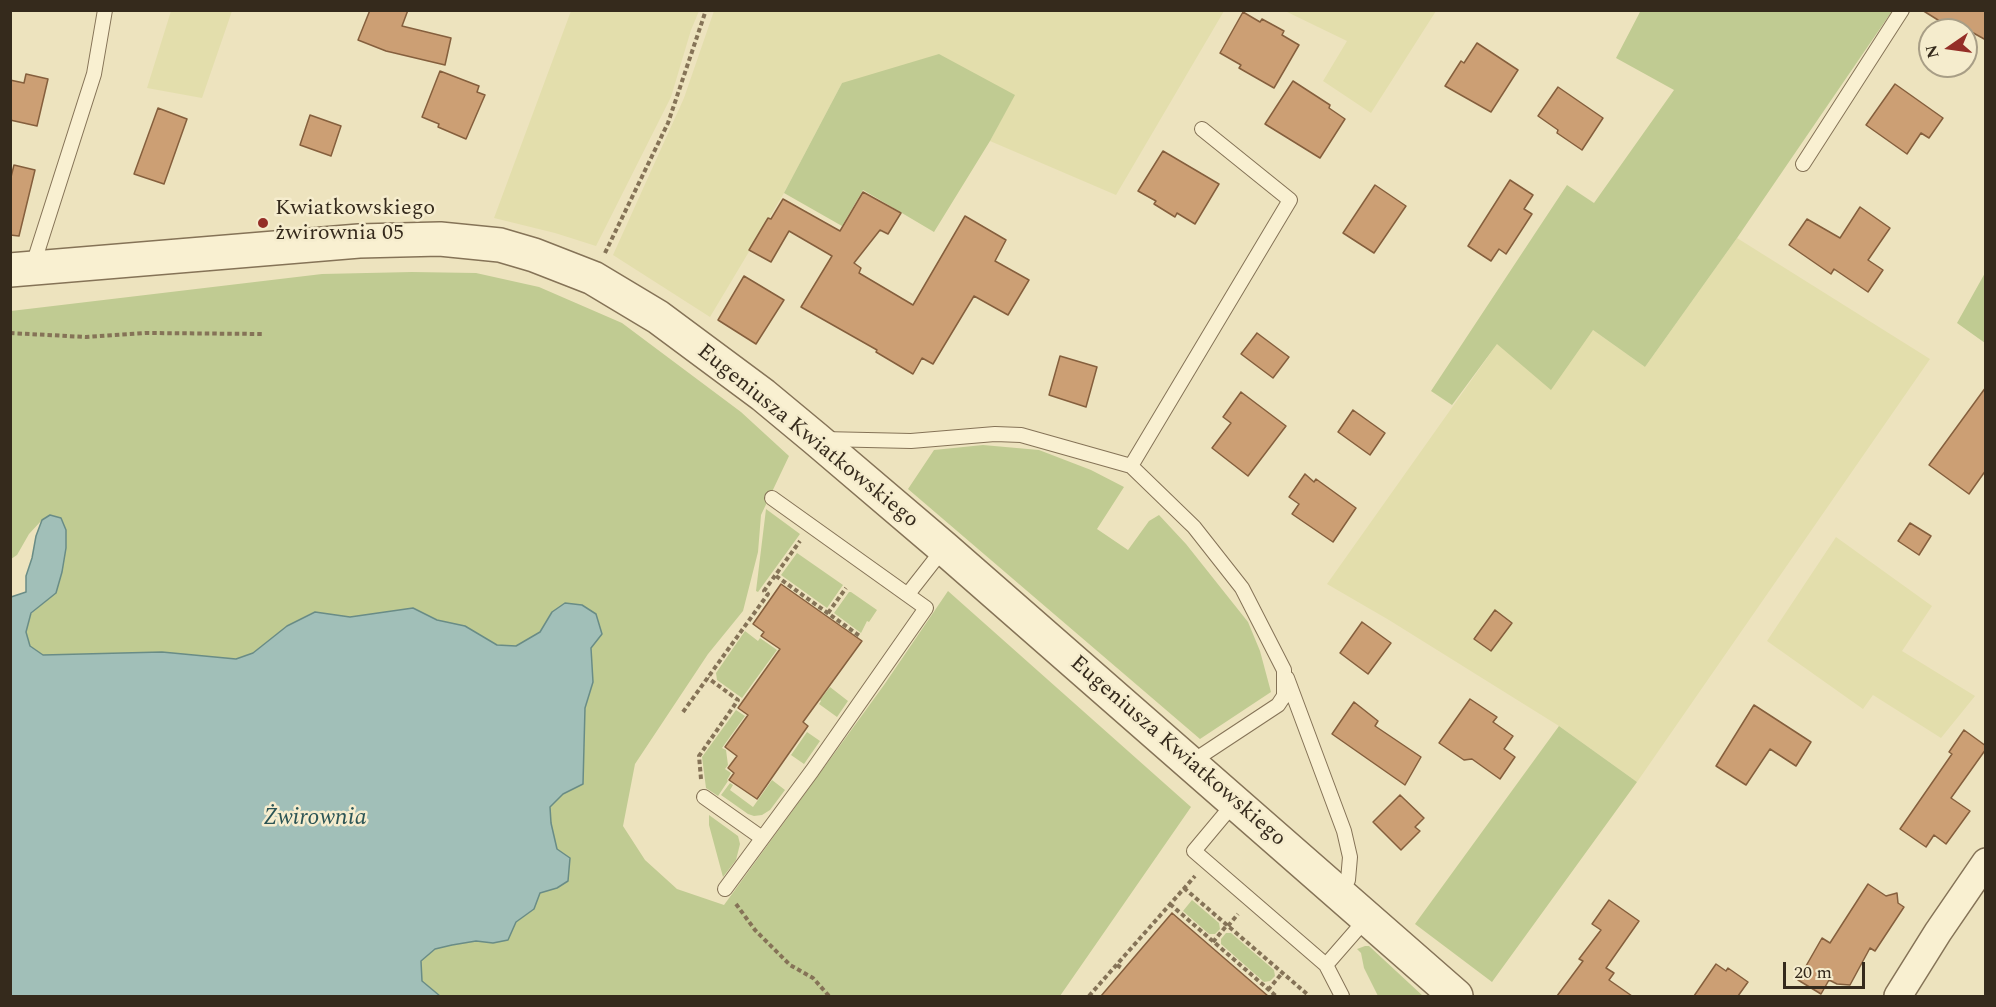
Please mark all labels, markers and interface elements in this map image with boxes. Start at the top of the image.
north arrow [1918,18,1978,78]
text: N [1919,43,1946,61]
place label: Kwiatkowskiego żwirownia 05 [275,197,435,248]
marker: Kwiatkowskiego żwirownia 05 [256,216,270,230]
street label: Eugeniusza Kwiatkowskiego [691,339,923,535]
street label: Eugeniusza Kwiatkowskiego [1064,651,1290,853]
water label: Żwirownia [263,805,367,833]
scale bar [1786,950,1868,988]
text: 20 m [1794,959,1832,986]

